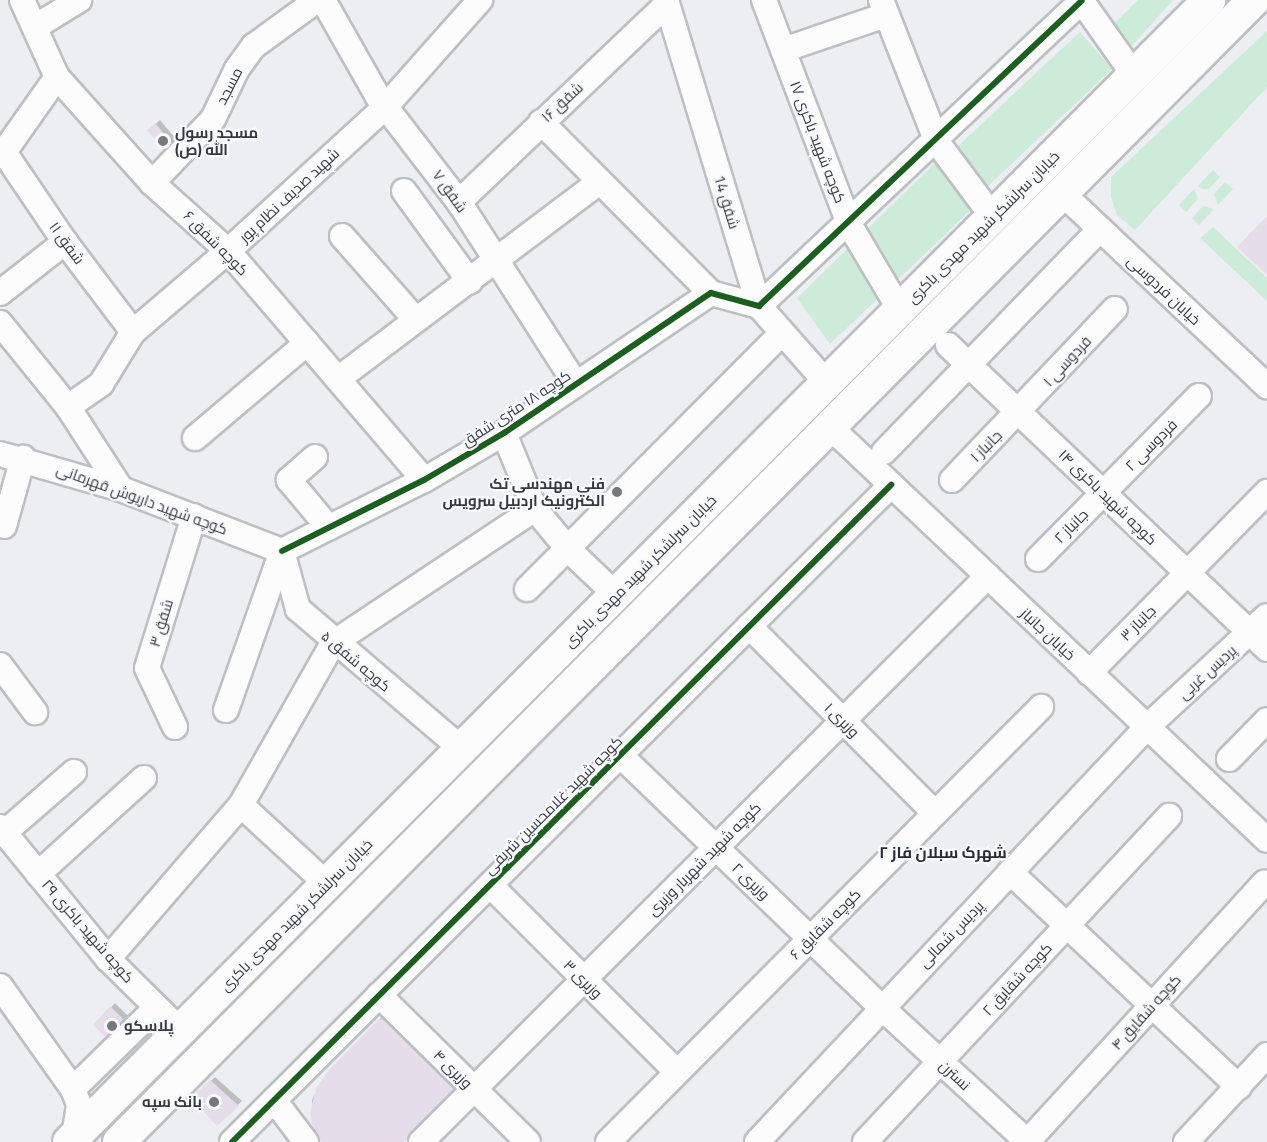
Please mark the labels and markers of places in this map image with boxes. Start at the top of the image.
place label: مسجد رسول الله (ص) [175,123,258,158]
marker: مسجد رسول الله (ص) [156,134,170,148]
place label: فنی مهندسی تک الکترونیک اردبیل سرویس [443,474,605,509]
marker: فنی مهندسی تک الکترونیک اردبیل سرویس [610,485,624,499]
place label: پلاسکو [124,1017,174,1035]
marker: پلاسکو [105,1019,119,1033]
place label: بانک سپه [142,1093,202,1111]
marker: بانک سپه [207,1095,221,1109]

